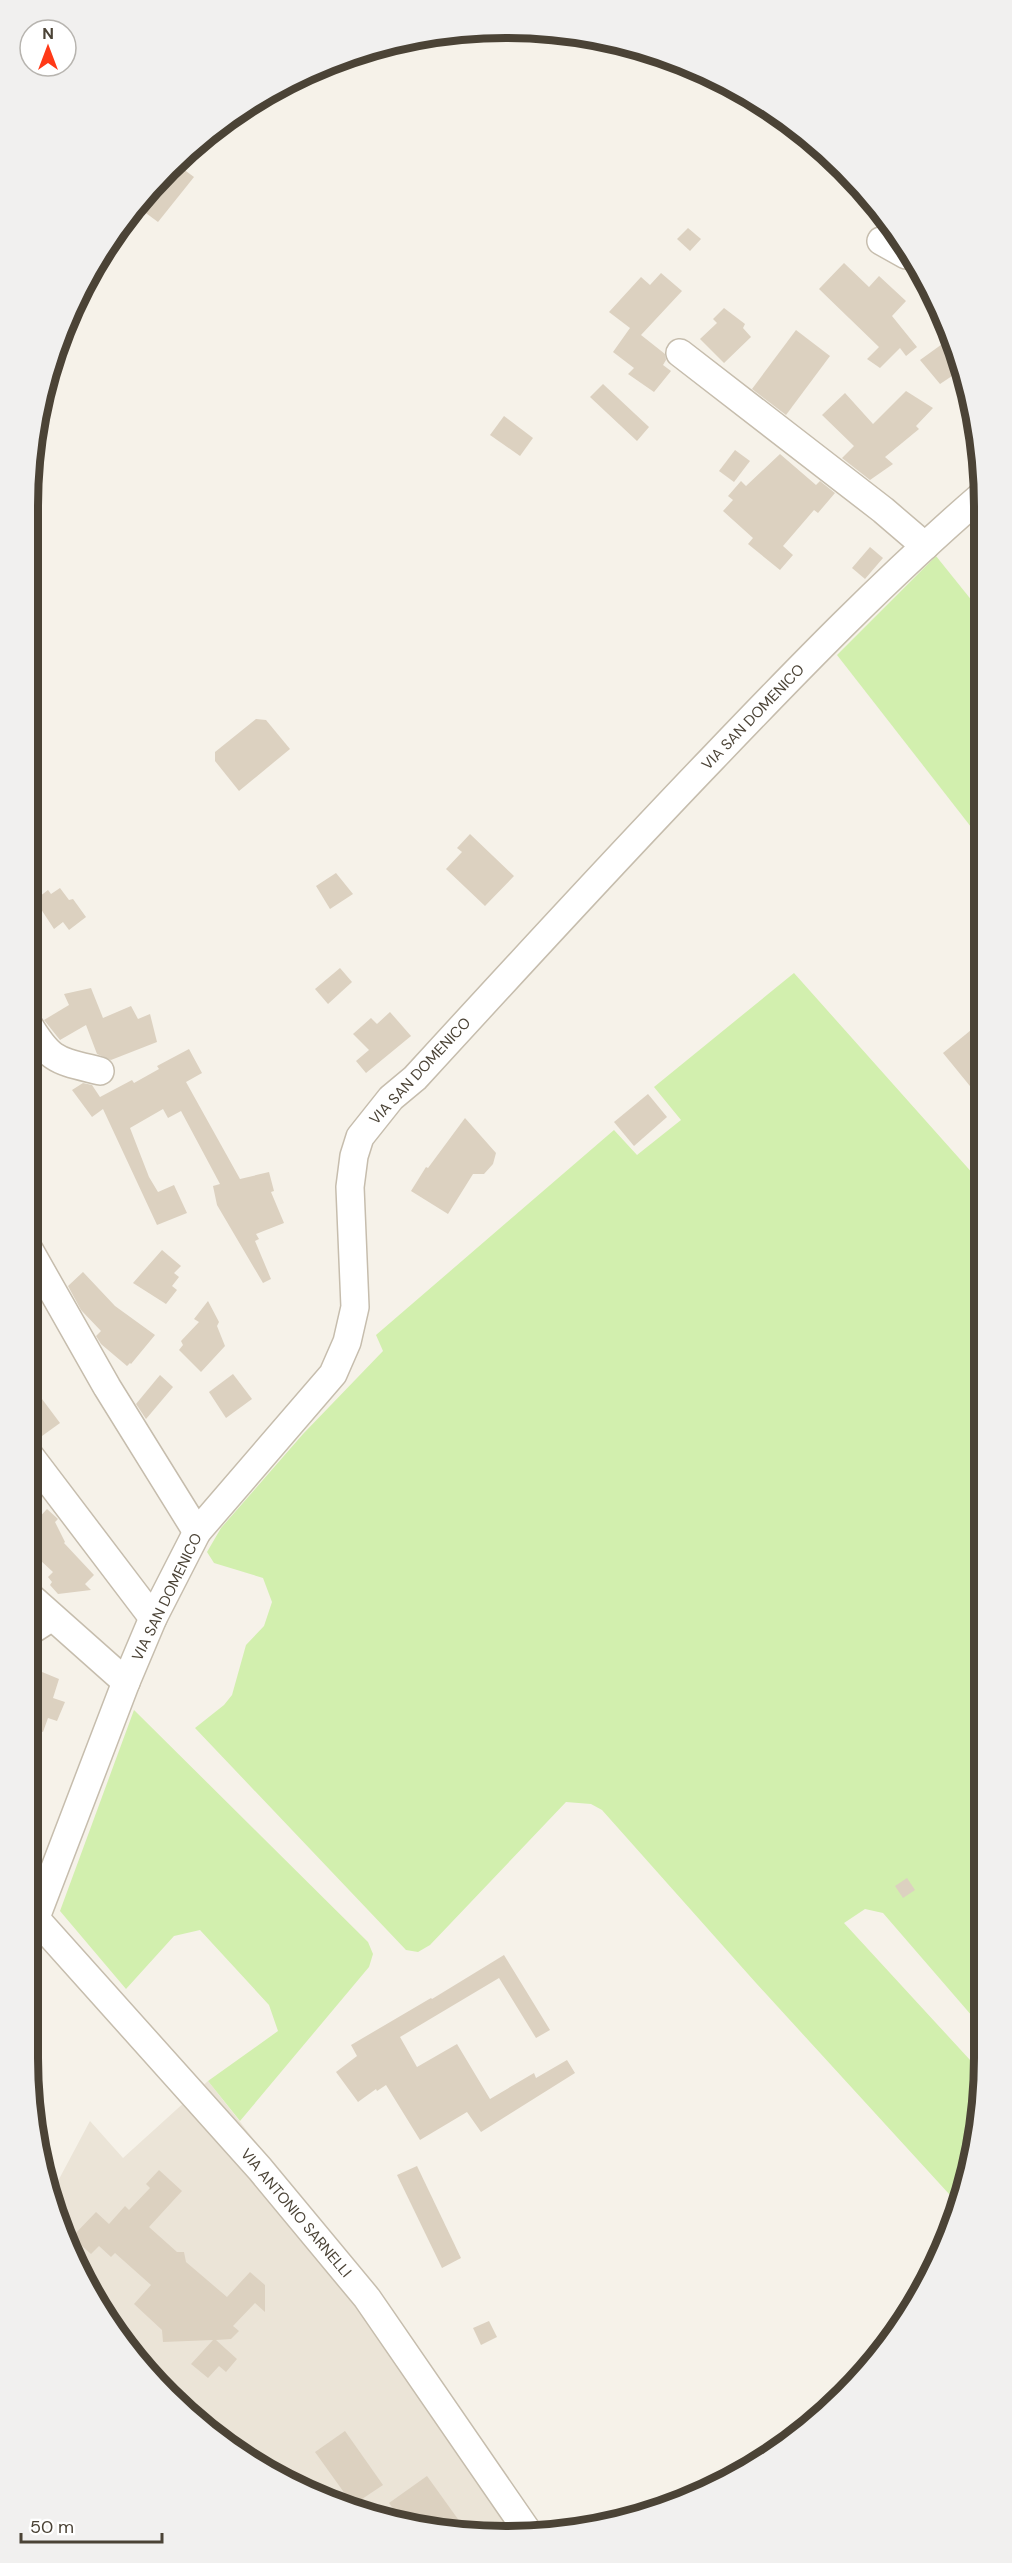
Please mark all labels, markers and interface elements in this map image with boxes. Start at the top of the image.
north arrow [18,18,78,78]
text: N [42,23,54,44]
street label: VIA SAN DOMENICO [697,660,809,774]
street label: VIA SAN DOMENICO [365,1013,475,1129]
street label: VIA SAN DOMENICO [127,1530,207,1664]
street label: VIA ANTONIO SARNELLI [236,2144,356,2282]
scale bar [21,2506,162,2544]
text: 50 m [30,2515,74,2539]

